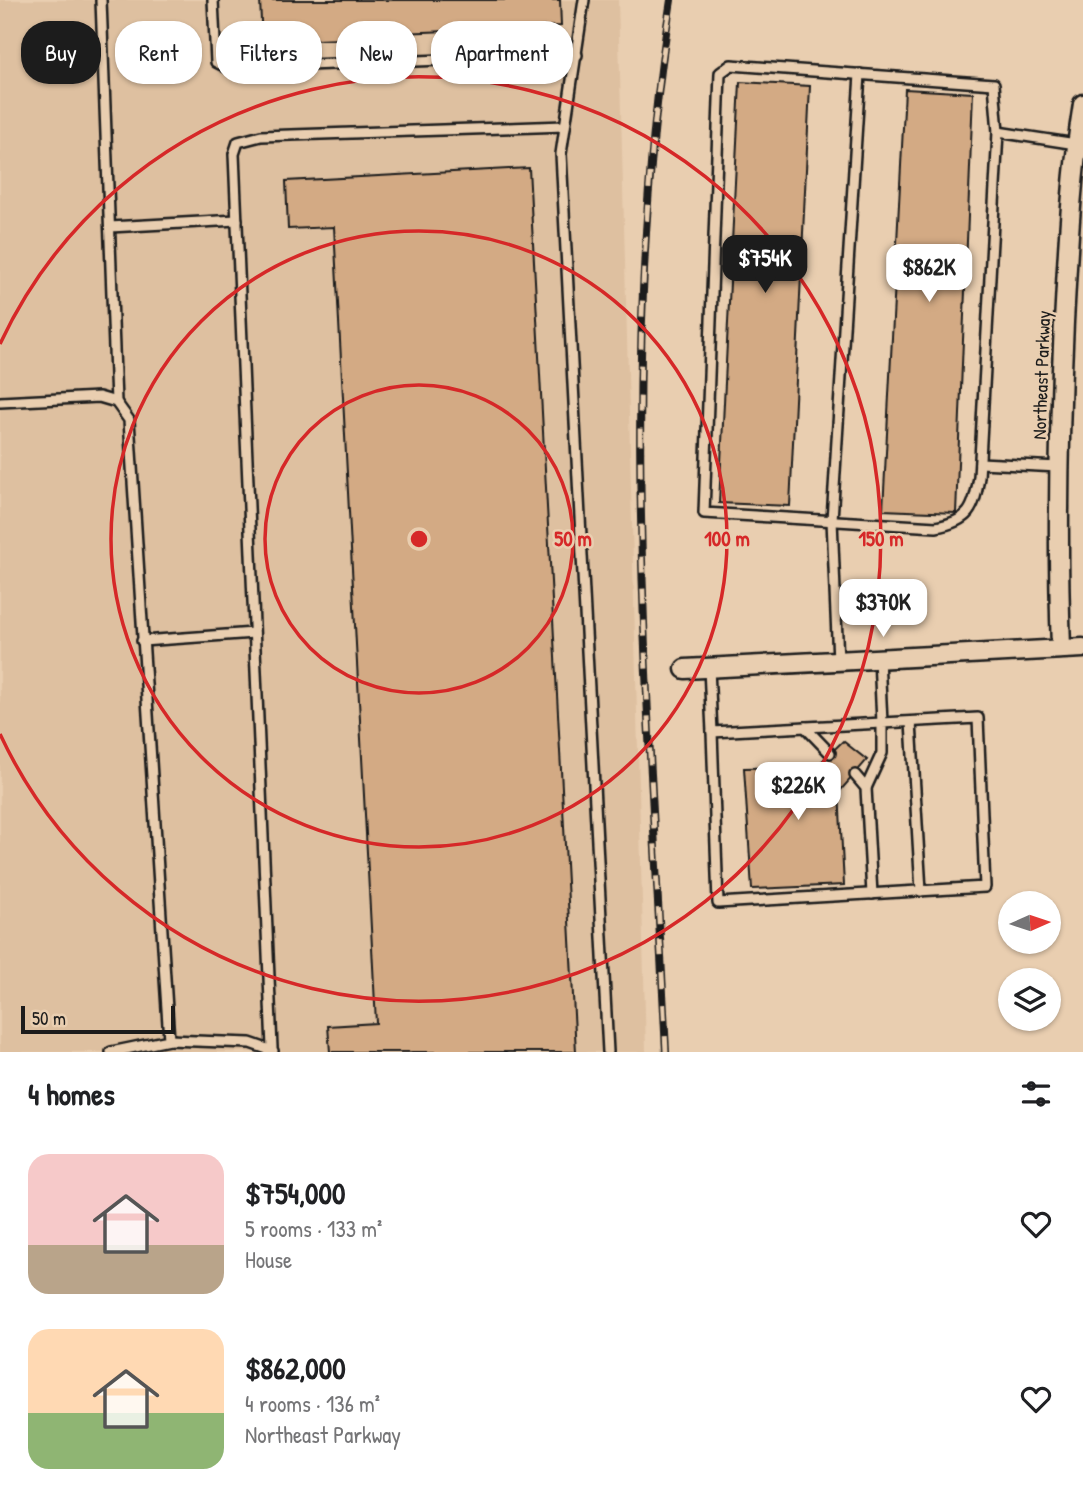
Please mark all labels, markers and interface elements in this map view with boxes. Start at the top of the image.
chip: Buy [21,21,101,84]
chip: Rent [115,21,202,84]
chip: Filters [216,21,322,84]
chip: New [336,21,417,84]
chip: Apartment [431,21,573,84]
pin: $754K [716,236,814,295]
text: $754K [738,242,792,273]
pin: $862K [880,244,978,304]
text: $862K [902,251,956,282]
street label: Northeast Parkway [1026,310,1056,440]
text: 50 m [554,524,592,553]
text: 100 m [704,524,750,553]
text: 150 m [858,524,904,553]
centre of rings [407,527,431,551]
pin: $370K [834,580,932,639]
text: $370K [855,586,911,617]
pin: $226K [749,762,847,822]
text: $226K [771,769,825,800]
north arrow [998,891,1060,954]
map controls [998,891,1061,1031]
button: layers [998,968,1061,1031]
scale bar [21,1003,175,1035]
text: 50 m [32,1005,66,1031]
text: 4 homes [28,1074,115,1114]
icon: filters [1017,1075,1055,1113]
text: $754,000 [245,1173,345,1213]
icon: home [84,1182,168,1266]
icon: heart [1017,1205,1055,1243]
text: 5 rooms · 133 m² [245,1213,382,1244]
text: House [245,1244,292,1275]
text: $862,000 [245,1348,346,1388]
icon: home [84,1357,168,1441]
icon: heart [1017,1380,1055,1418]
text: 4 rooms · 136 m² [245,1388,380,1419]
text: Northeast Parkway [245,1419,401,1450]

